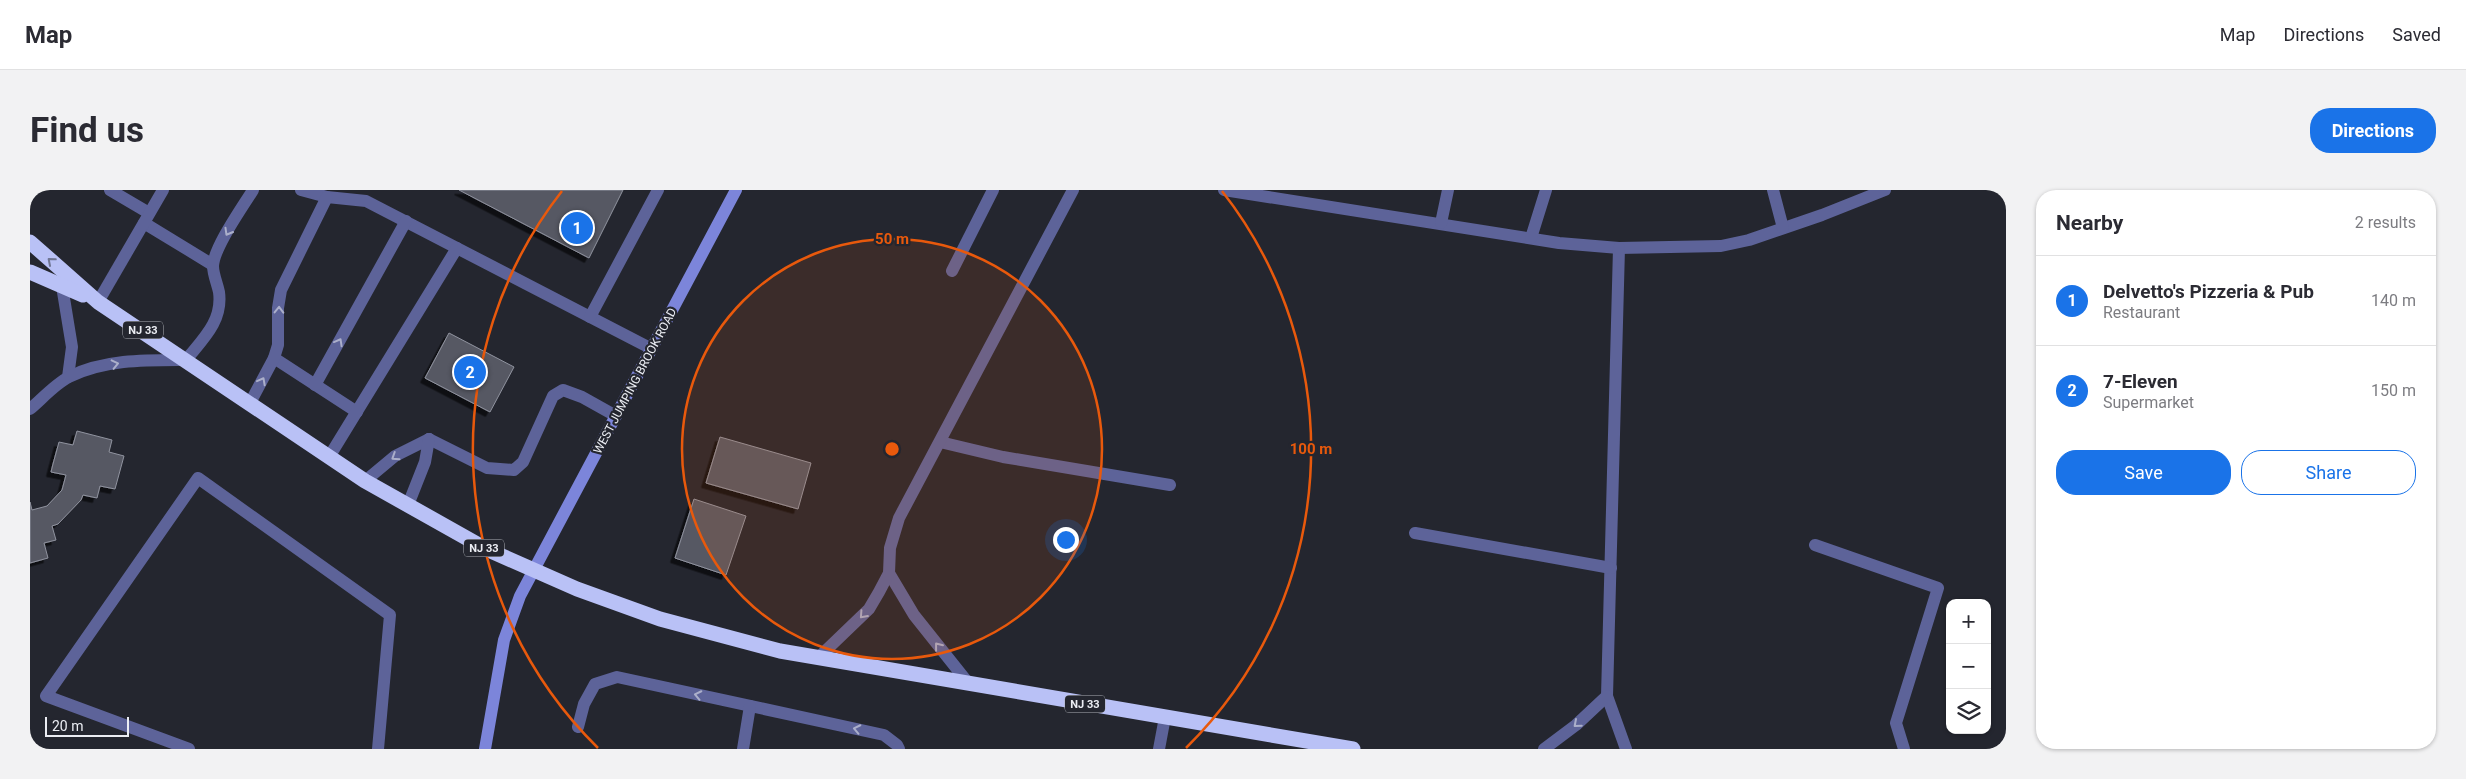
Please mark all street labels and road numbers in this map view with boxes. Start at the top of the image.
street label: WEST JUMPING BROOK ROAD [591,306,680,456]
road number: NJ 33 [123,322,163,338]
road number: NJ 33 [464,539,504,556]
road number: NJ 33 [1065,696,1105,712]

